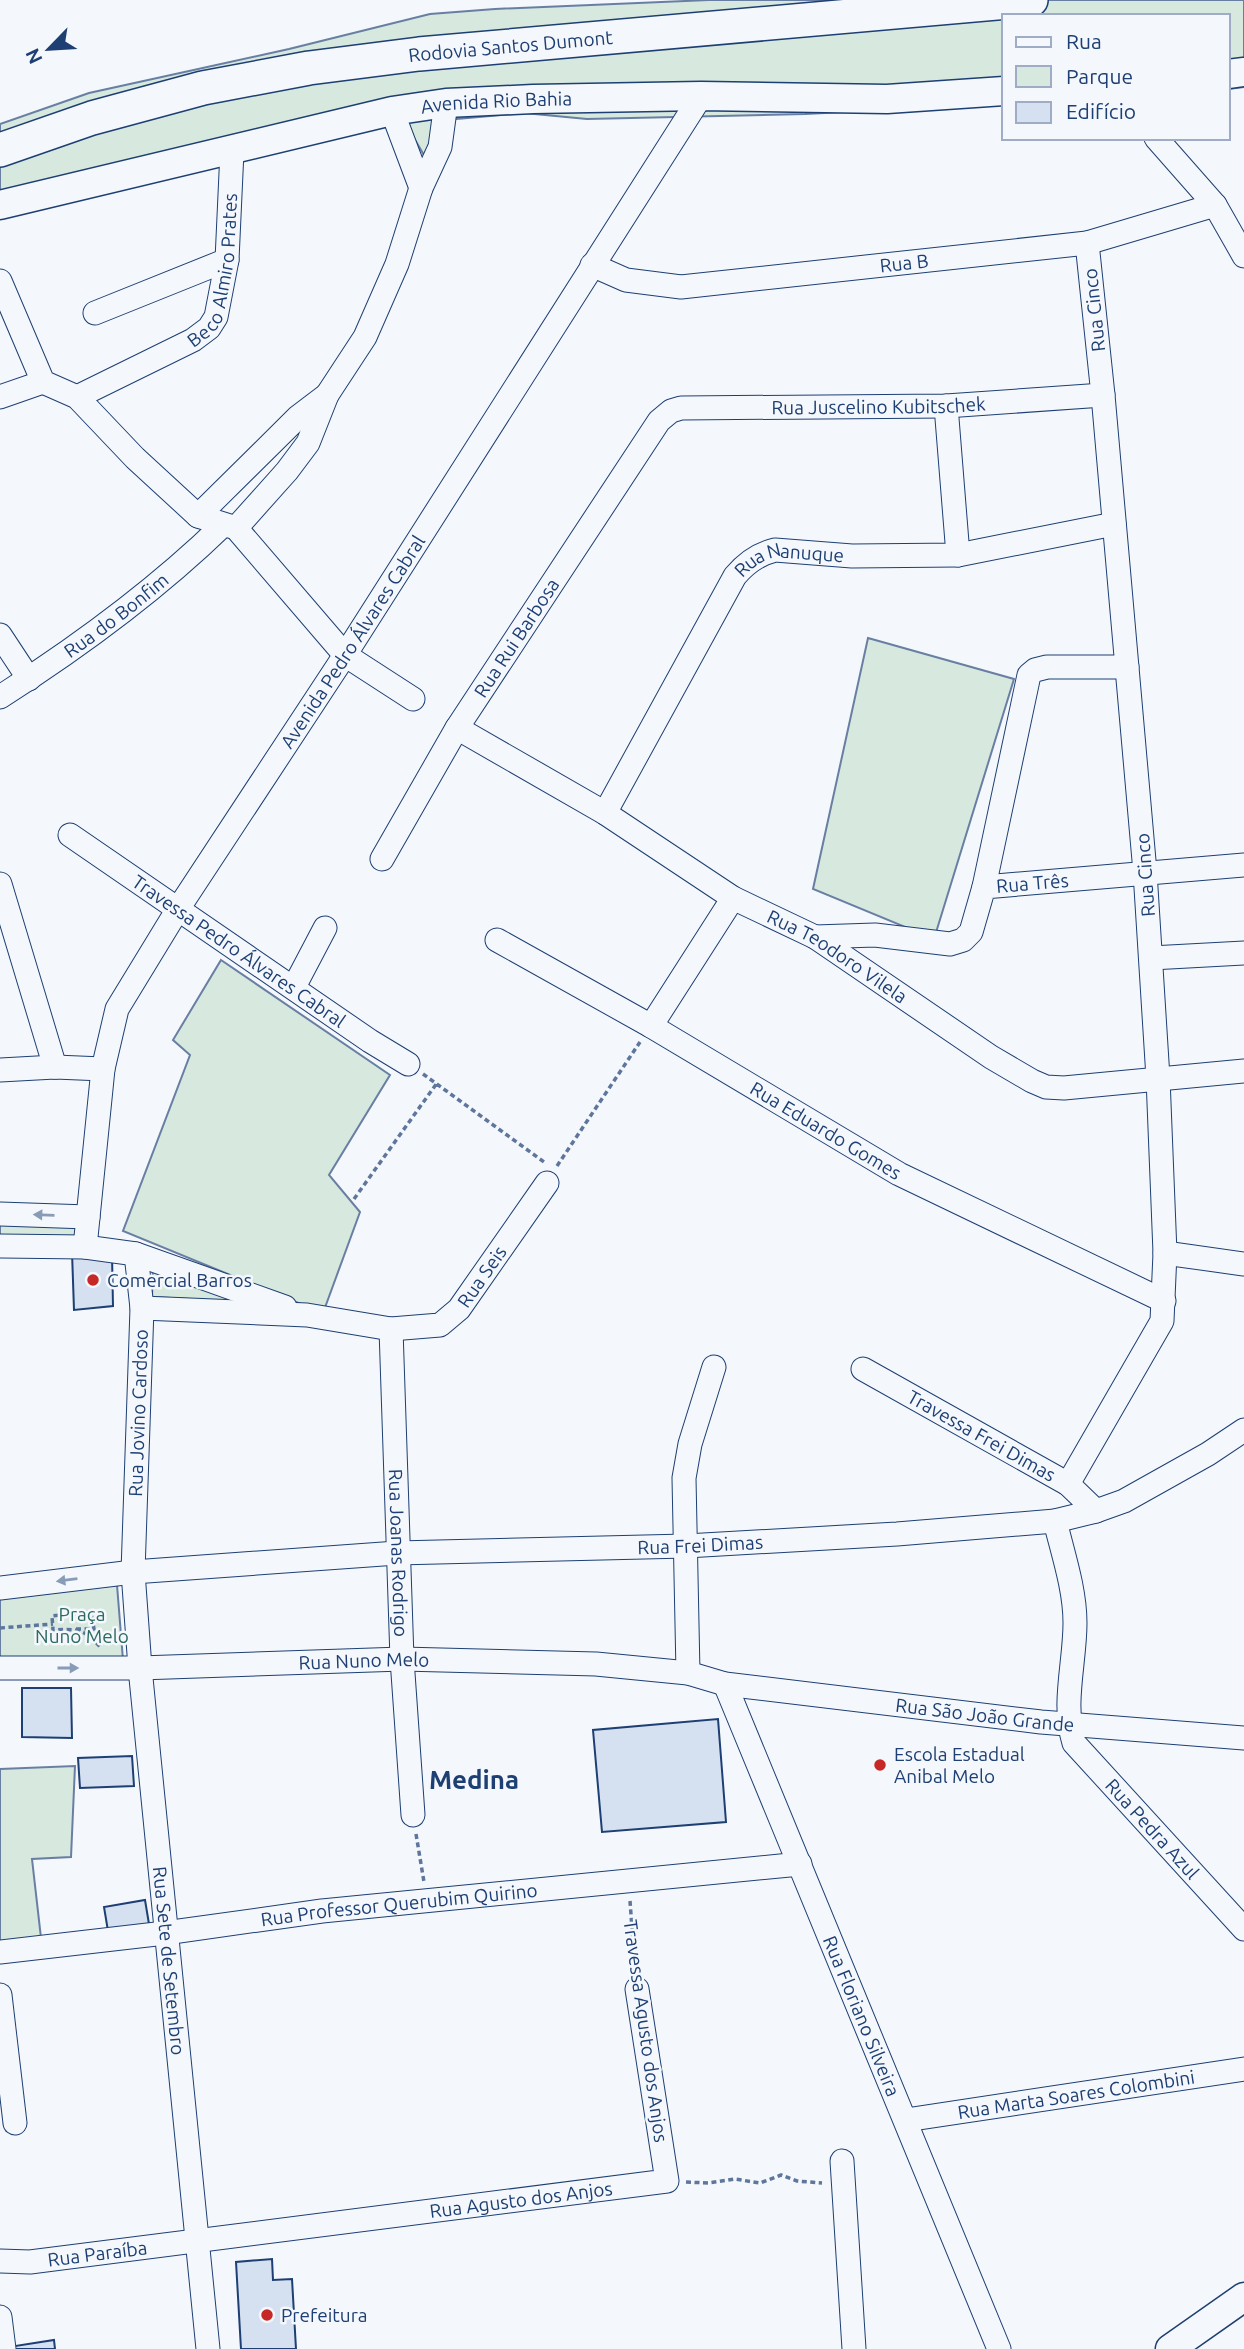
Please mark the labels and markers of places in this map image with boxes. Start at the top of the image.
place label: Comercial Barros [107,1269,252,1291]
marker: Comercial Barros [85,1272,101,1288]
place label: Escola Estadual Anibal Melo [894,1743,1025,1787]
marker: Escola Estadual Anibal Melo [872,1757,888,1773]
place label: Prefeitura [281,2304,368,2326]
marker: Prefeitura [259,2307,275,2323]

